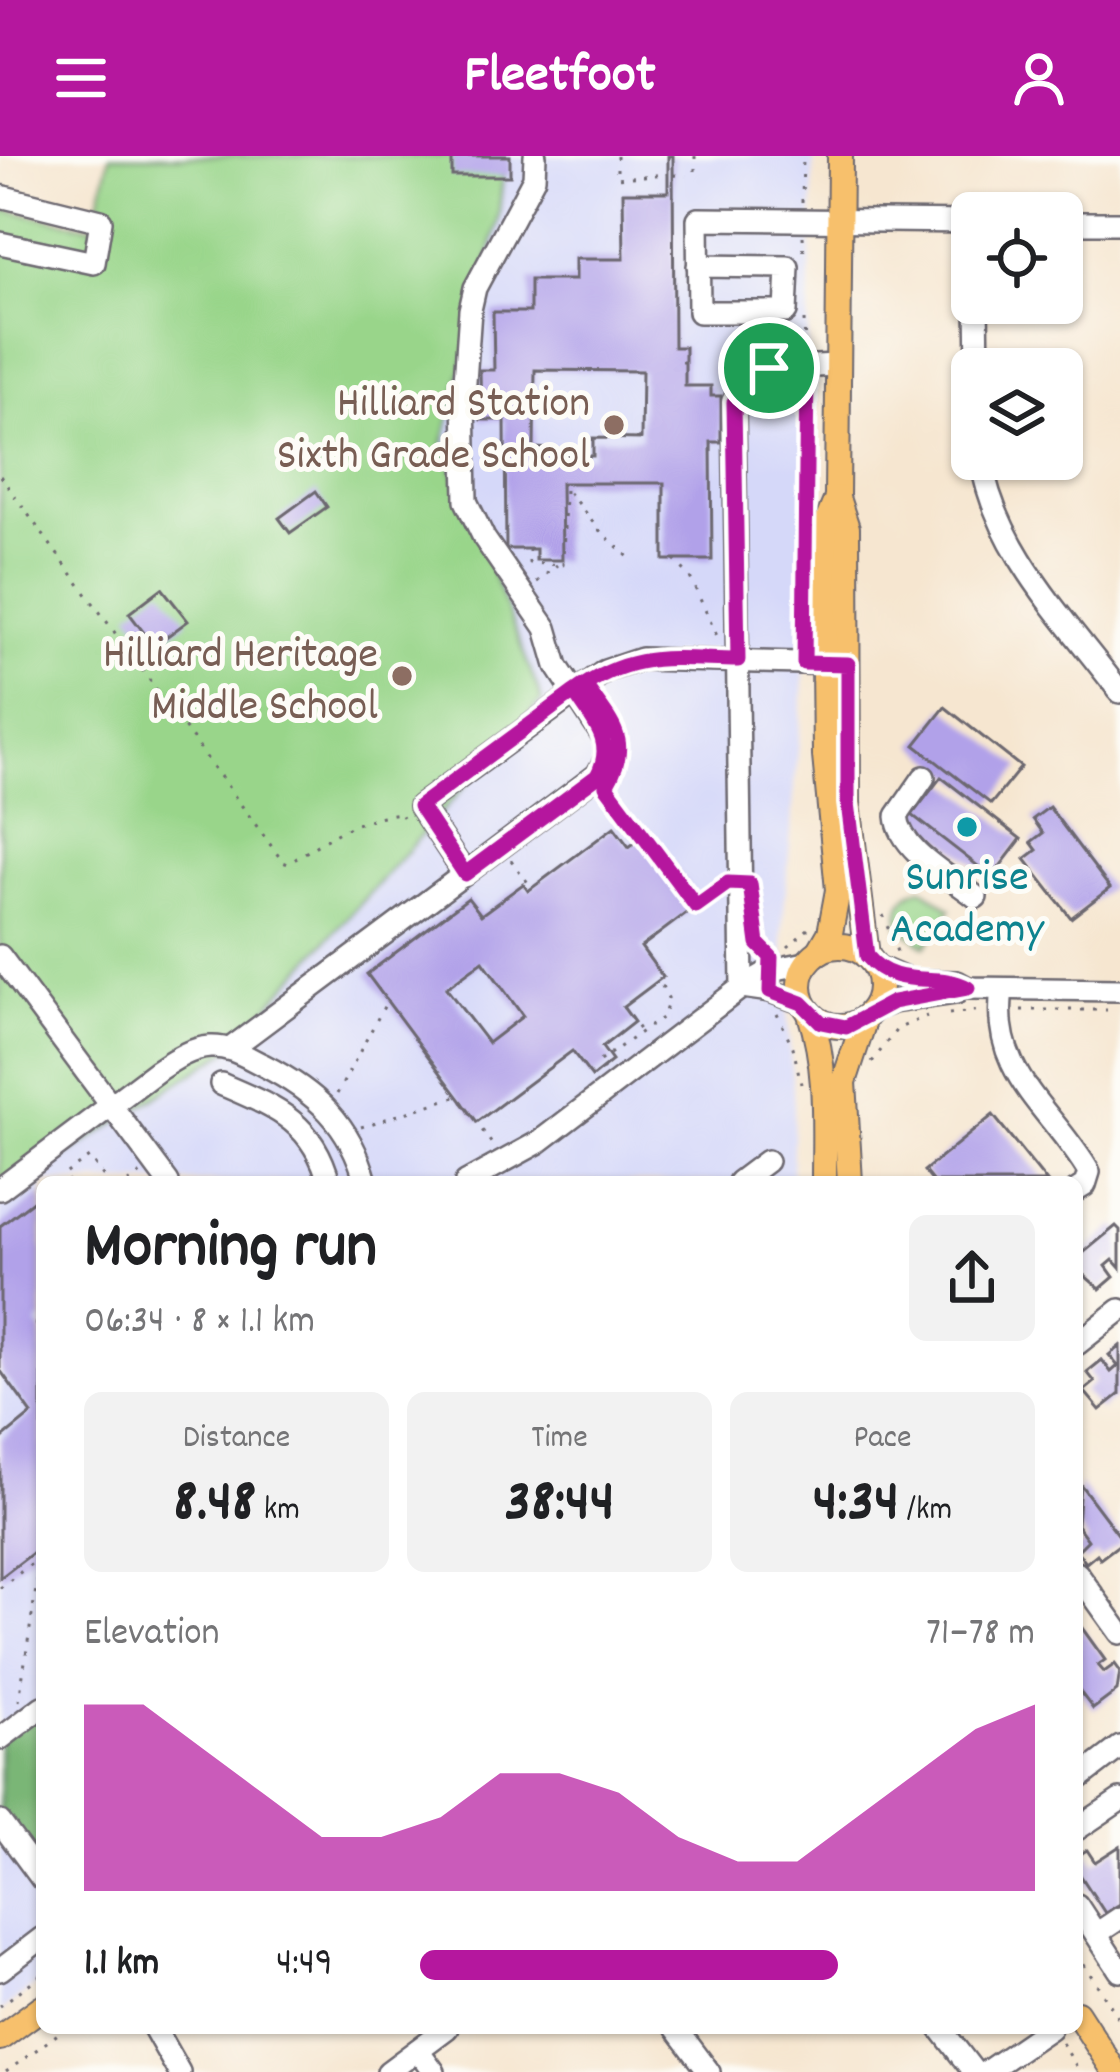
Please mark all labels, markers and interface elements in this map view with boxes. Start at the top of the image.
text: Fleetfoot [464,40,656,117]
icon: menu [48,45,114,111]
icon: person [1006,45,1072,111]
map controls [951,192,1083,480]
button: locate [951,192,1083,324]
pin [718,317,820,419]
icon: arrive [736,335,802,401]
button: layers [951,348,1083,480]
place label: Hilliard Station Sixth Grade School [277,374,590,490]
marker: Hilliard Station Sixth Grade School [601,412,627,438]
place label: Hilliard Heritage Middle School [103,625,378,741]
marker: Hilliard Heritage Middle School [389,663,415,689]
marker: Sunrise Academy [954,814,980,840]
place label: Sunrise Academy [890,848,1045,964]
text: Morning run [84,1204,377,1298]
button: share [909,1215,1035,1341]
text: 06:34 · 8 × 1.1 km [84,1296,315,1351]
text: Distance [183,1416,290,1463]
text: Time [531,1416,588,1463]
text: Pace [853,1416,912,1463]
text: 8.48 [173,1463,256,1549]
text: 38:44 [504,1463,615,1549]
text: 4:34 [813,1463,899,1549]
text: km [256,1488,300,1535]
text: /km [899,1488,952,1535]
text: Elevation [84,1608,220,1663]
text: 71–78 m [926,1608,1035,1663]
text: 1.1 km [84,1938,159,1993]
text: 4:49 [276,1938,333,1993]

